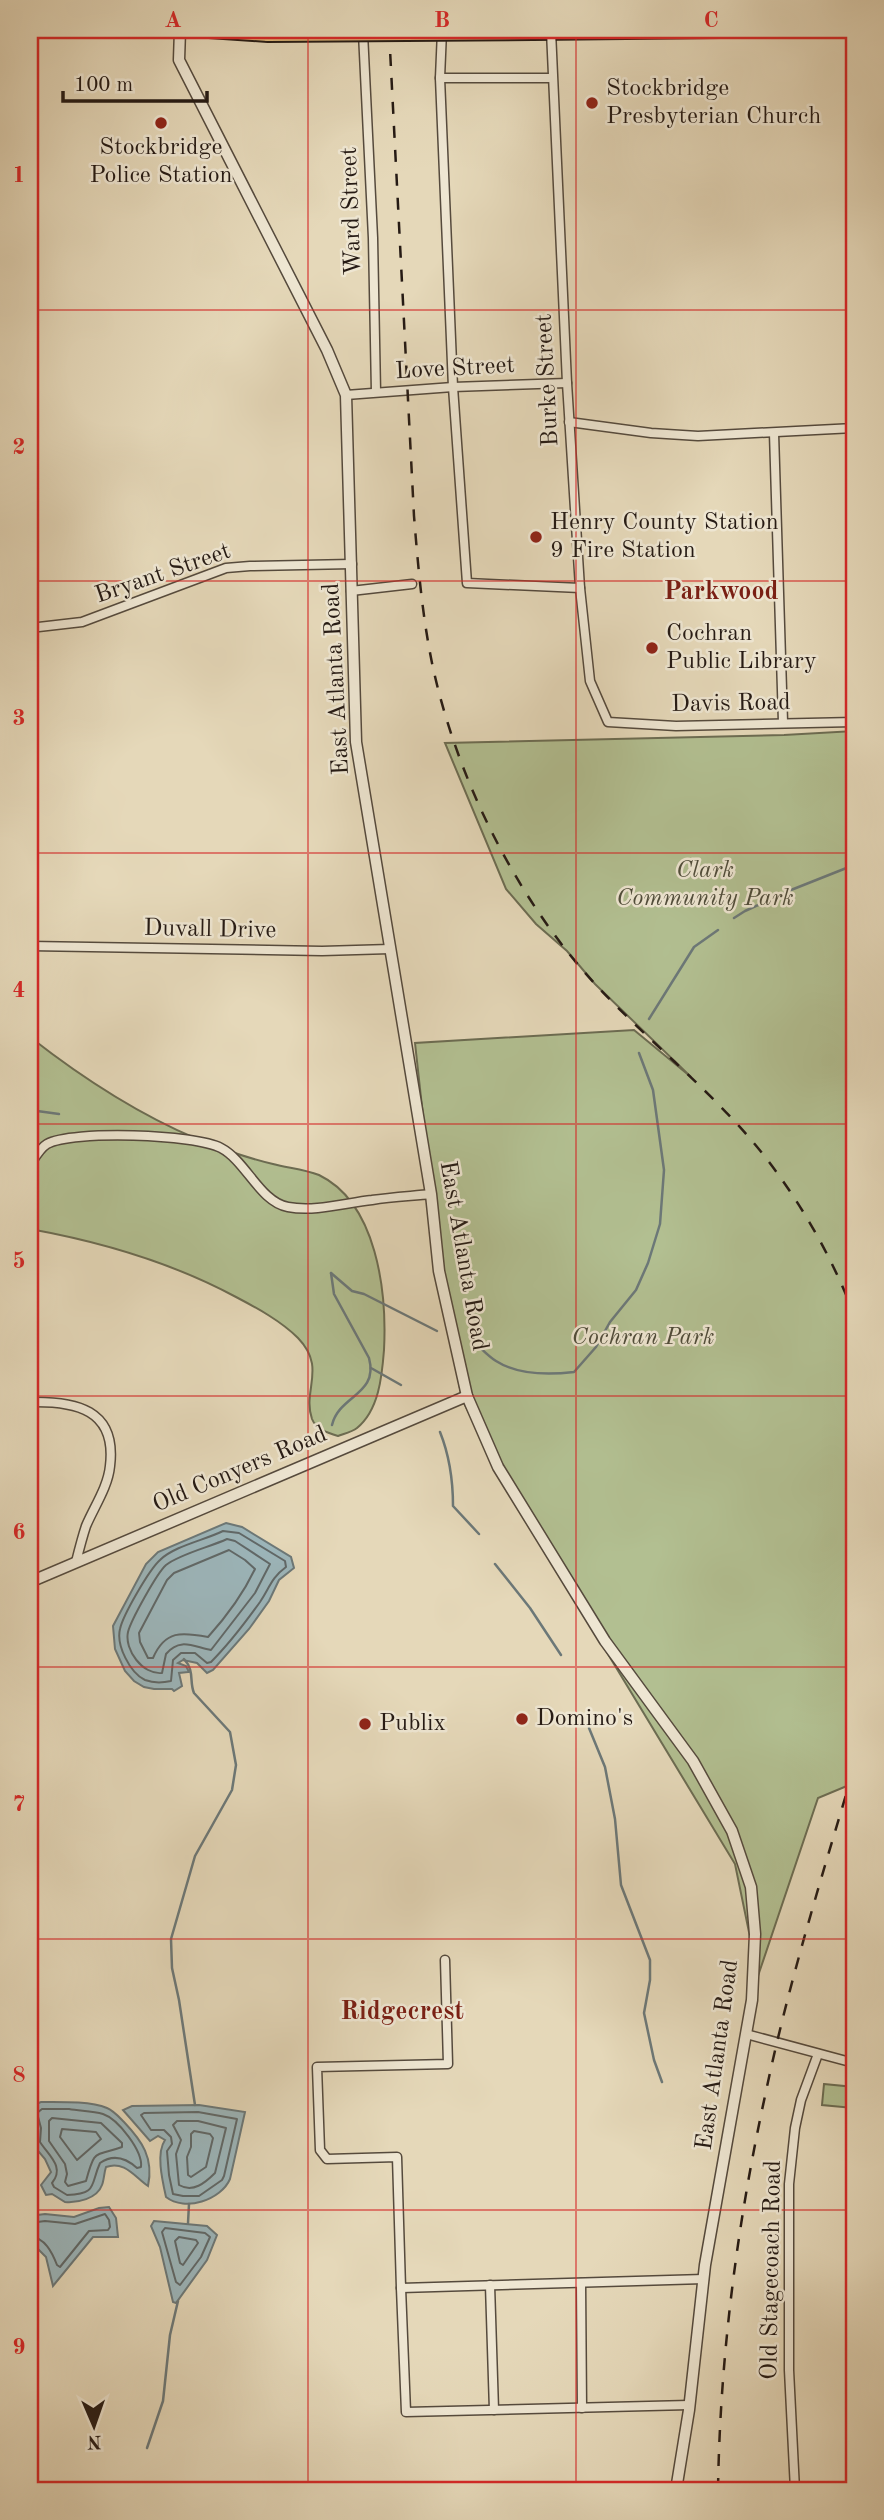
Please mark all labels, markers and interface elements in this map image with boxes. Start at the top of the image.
text: A [164,9,182,32]
text: B [434,9,450,32]
text: C [703,9,719,32]
scale bar [63,60,206,104]
text: 100 m [74,75,133,96]
place label: Stockbridge Presbyterian Church [606,77,821,129]
marker: Stockbridge Presbyterian Church [584,95,600,111]
marker: Stockbridge Police Station [153,115,169,131]
place label: Stockbridge Police Station [89,136,233,188]
street label: Ward Street [338,146,366,276]
text: 1 [12,164,26,187]
street label: Burke Street [533,313,563,447]
street label: Love Street [395,354,515,384]
text: 2 [12,436,26,459]
place label: Henry County Station 9 Fire Station [550,511,779,563]
marker: Henry County Station 9 Fire Station [528,529,544,545]
street label: Bryant Street [92,540,234,608]
district label: Parkwood [663,579,779,605]
street label: East Atlanta Road [320,582,354,776]
place label: Cochran Public Library [666,622,817,674]
marker: Cochran Public Library [644,640,660,656]
street label: Davis Road [671,691,791,717]
text: 3 [12,707,26,730]
park label: Clark Community Park [616,859,794,911]
street label: Duvall Drive [143,917,277,943]
text: 4 [12,979,26,1002]
street label: East Atlanta Road [434,1159,492,1353]
text: 5 [12,1250,26,1273]
park label: Cochran Park [572,1326,714,1350]
street label: Old Conyers Road [149,1423,331,1517]
text: 6 [12,1521,26,1544]
place label: Domino's [536,1707,633,1731]
marker: Domino's [514,1711,530,1727]
place label: Publix [379,1712,446,1736]
marker: Publix [357,1716,373,1732]
text: 7 [12,1793,26,1816]
street label: East Atlanta Road [693,1958,743,2152]
district label: Ridgecrest [340,1999,464,2025]
text: 8 [12,2064,26,2087]
street label: Old Stagecoach Road [758,2160,786,2380]
text: 9 [12,2336,26,2359]
north arrow [60,2390,130,2460]
text: N [86,2431,102,2450]

